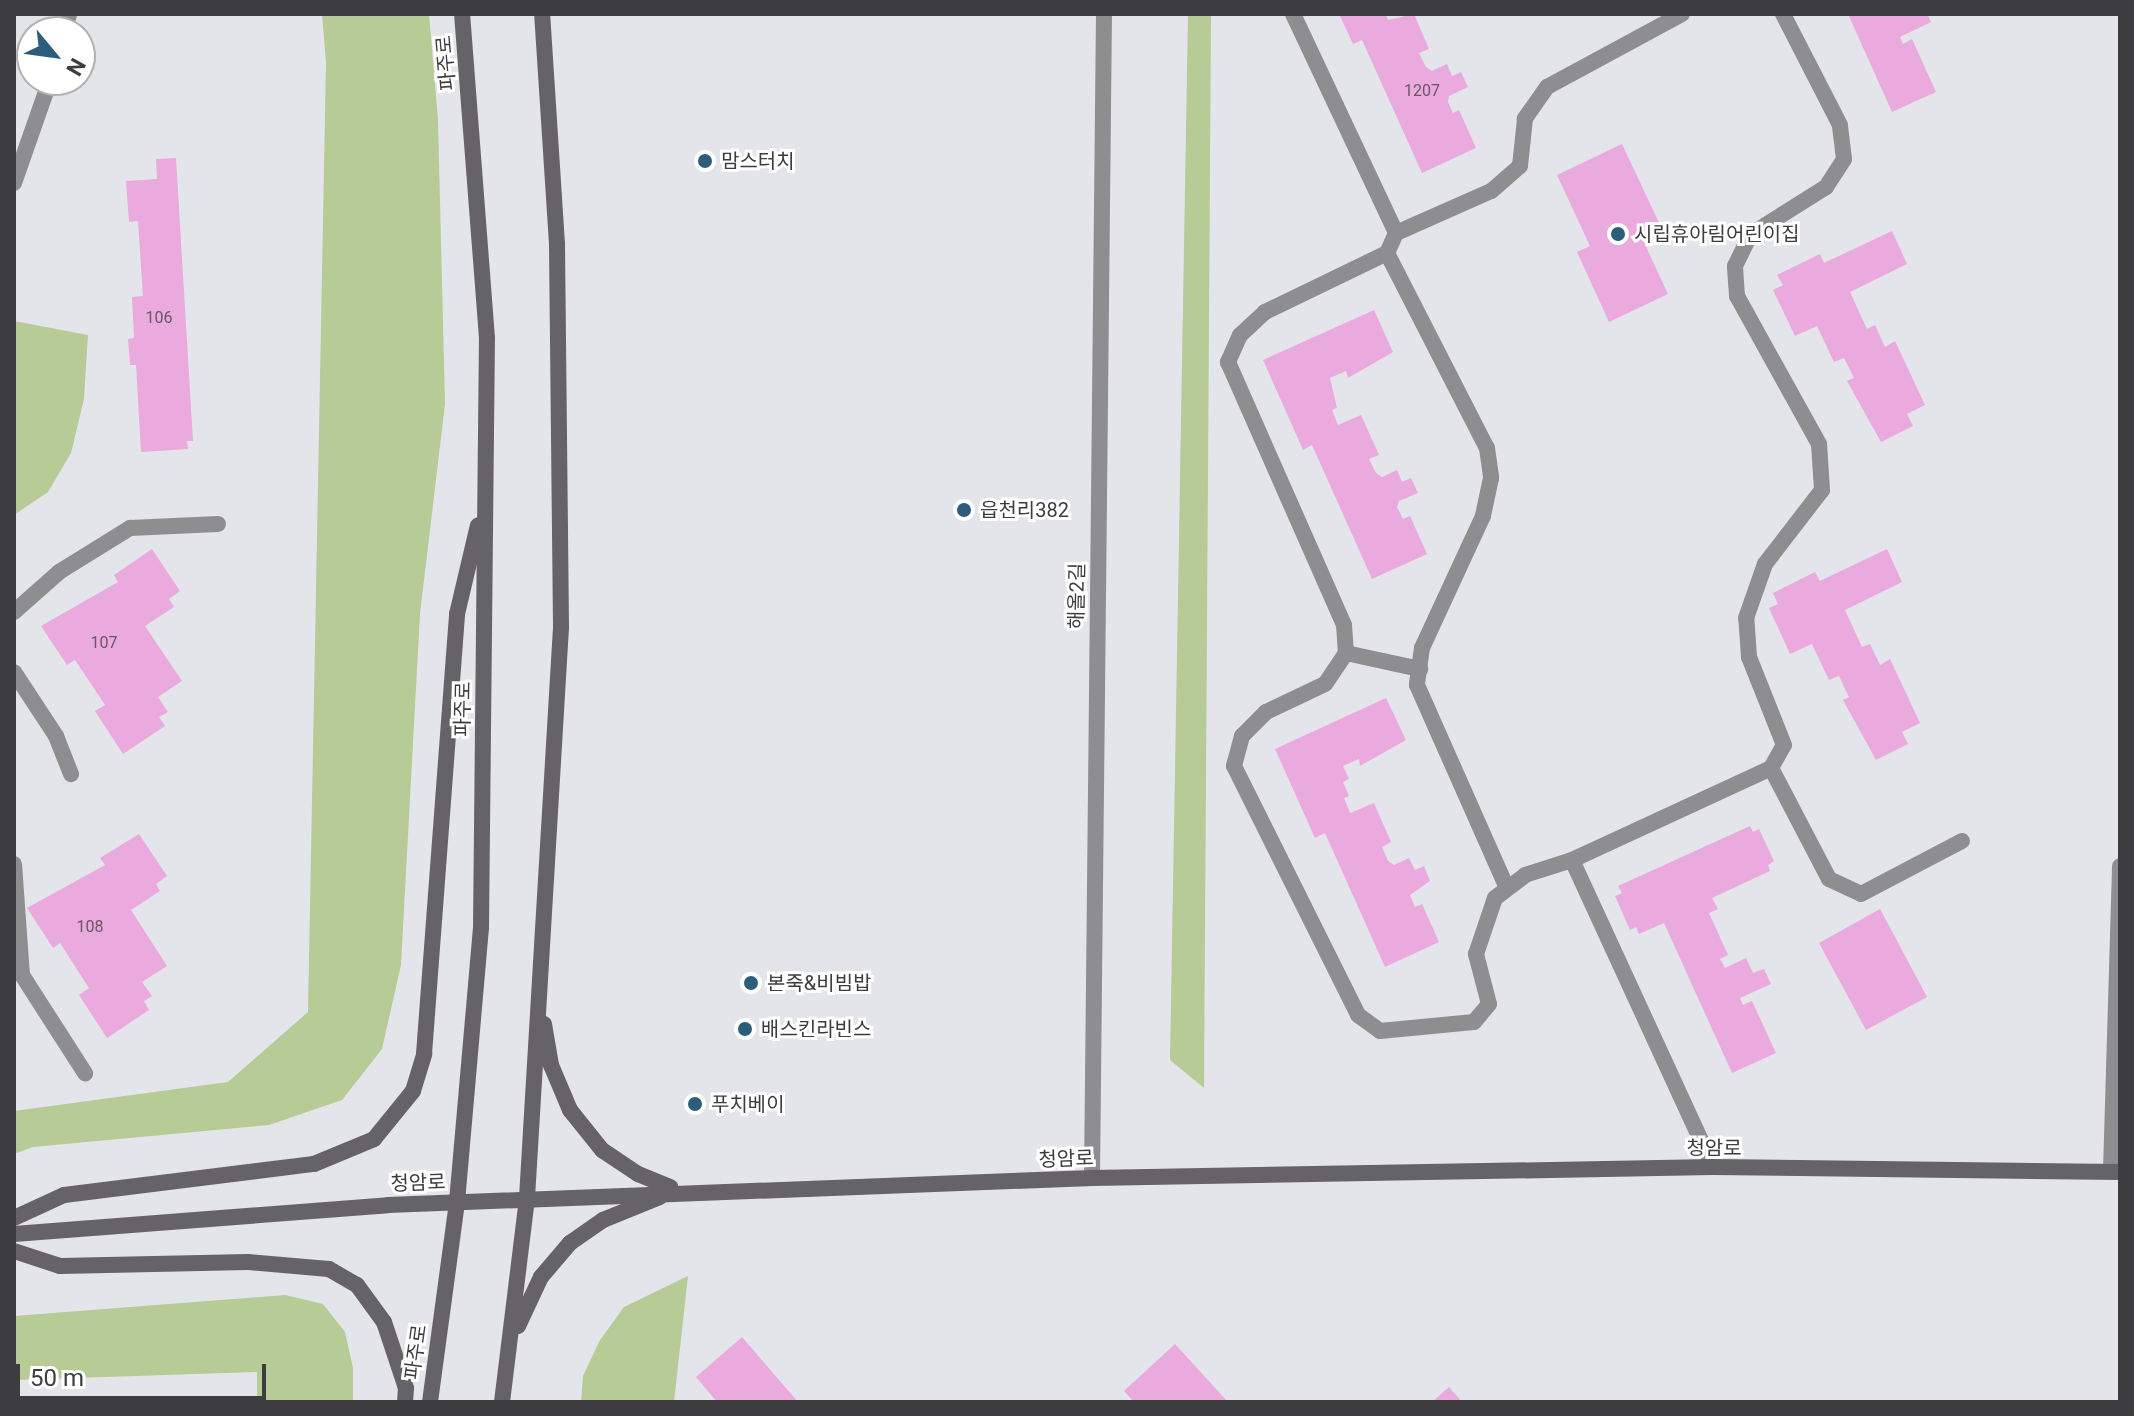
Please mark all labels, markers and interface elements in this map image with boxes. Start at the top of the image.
north arrow [16,16,96,96]
street label: 파주로 [432,34,460,92]
text: N [61,54,90,80]
house number: 1207 [1404,81,1440,101]
place label: 맘스터치 [721,149,795,173]
marker: 맘스터치 [696,152,714,170]
place label: 시립휴아림어린이집 [1634,222,1800,246]
marker: 시립휴아림어린이집 [1609,225,1627,243]
house number: 106 [146,308,172,328]
place label: 읍천리382 [980,498,1069,522]
marker: 읍천리382 [955,501,973,519]
street label: 해올2길 [1064,563,1090,629]
house number: 107 [91,633,117,653]
street label: 파주로 [451,681,475,737]
house number: 108 [77,917,103,937]
place label: 본죽&비빔밥 [767,971,871,995]
marker: 본죽&비빔밥 [742,974,760,992]
place label: 배스킨라빈스 [761,1017,871,1041]
marker: 배스킨라빈스 [736,1020,754,1038]
place label: 푸치베이 [711,1092,785,1116]
marker: 푸치베이 [686,1095,704,1113]
street label: 청암로 [1686,1136,1742,1160]
street label: 청암로 [1038,1146,1094,1172]
street label: 청암로 [390,1170,446,1196]
street label: 파주로 [400,1323,432,1381]
scale bar [20,1348,270,1398]
text: 50 m [30,1364,84,1392]

